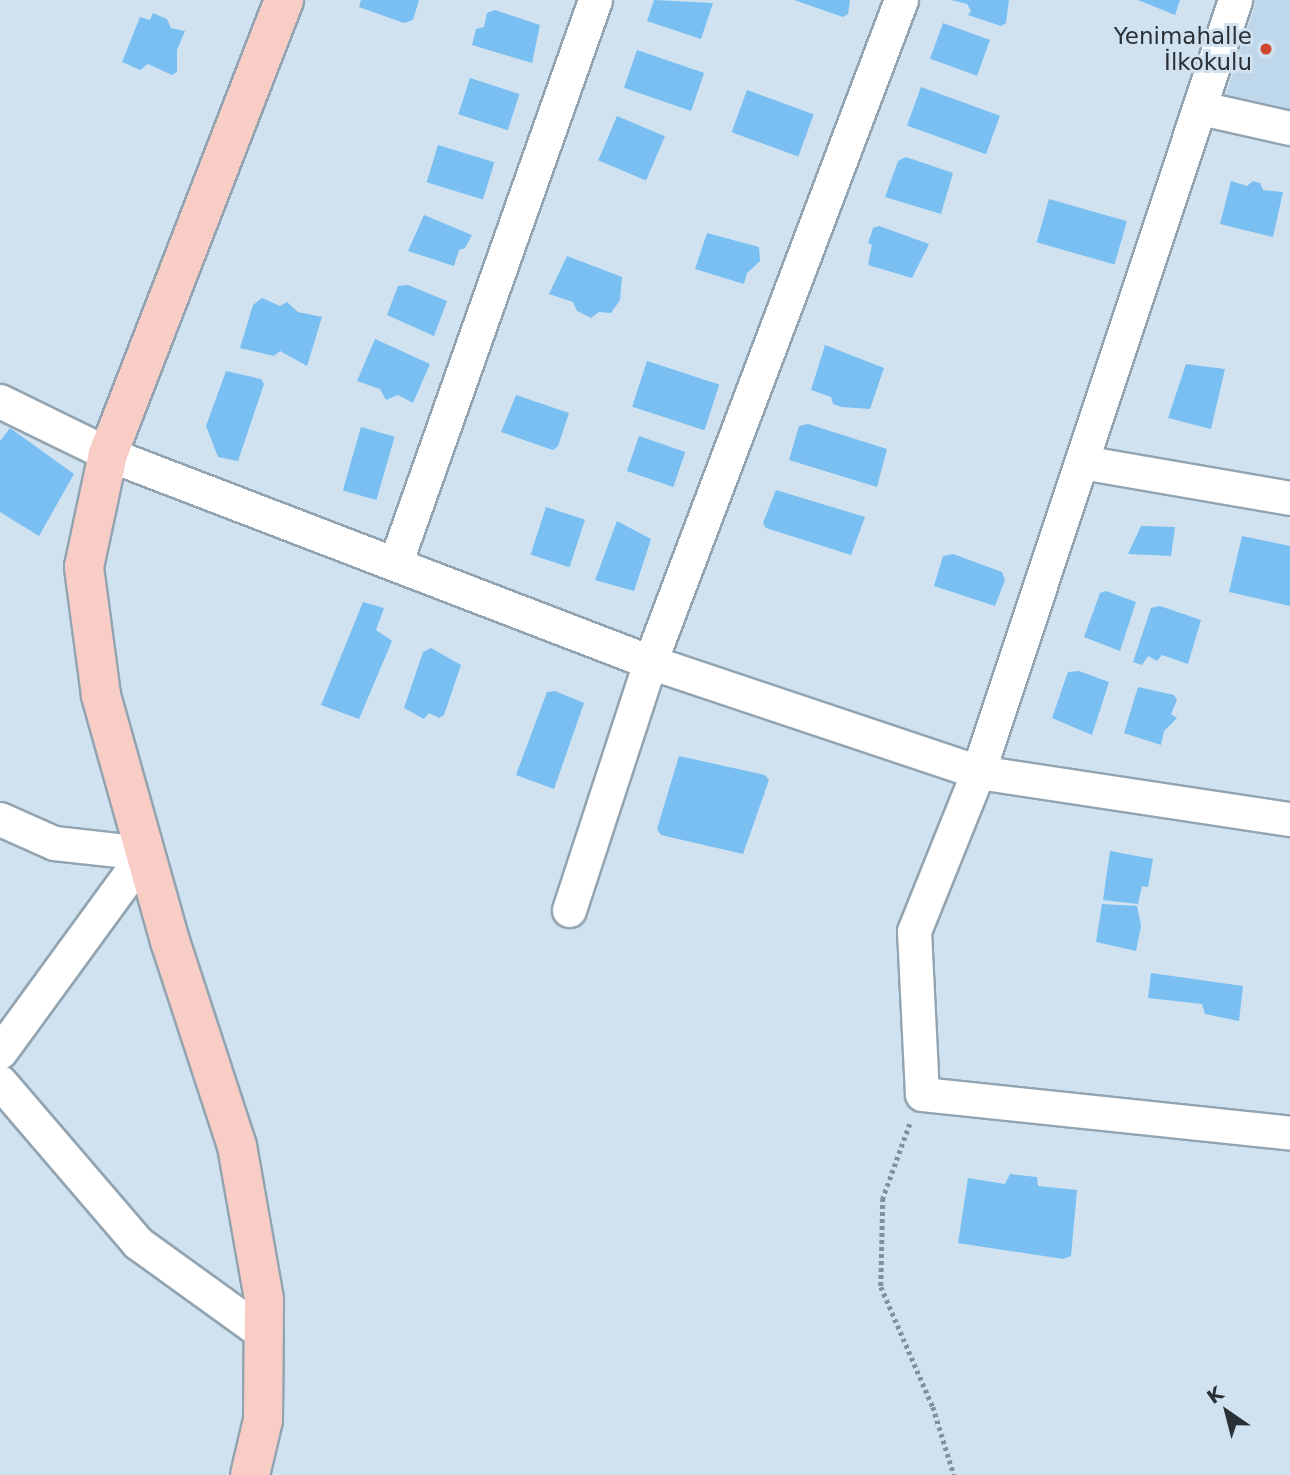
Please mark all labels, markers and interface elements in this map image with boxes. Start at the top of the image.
place label: Yenimahalle İlkokulu [1114,22,1252,76]
marker: Yenimahalle İlkokulu [1258,41,1274,57]
north arrow [1192,1377,1262,1447]
text: K [1203,1382,1227,1408]

